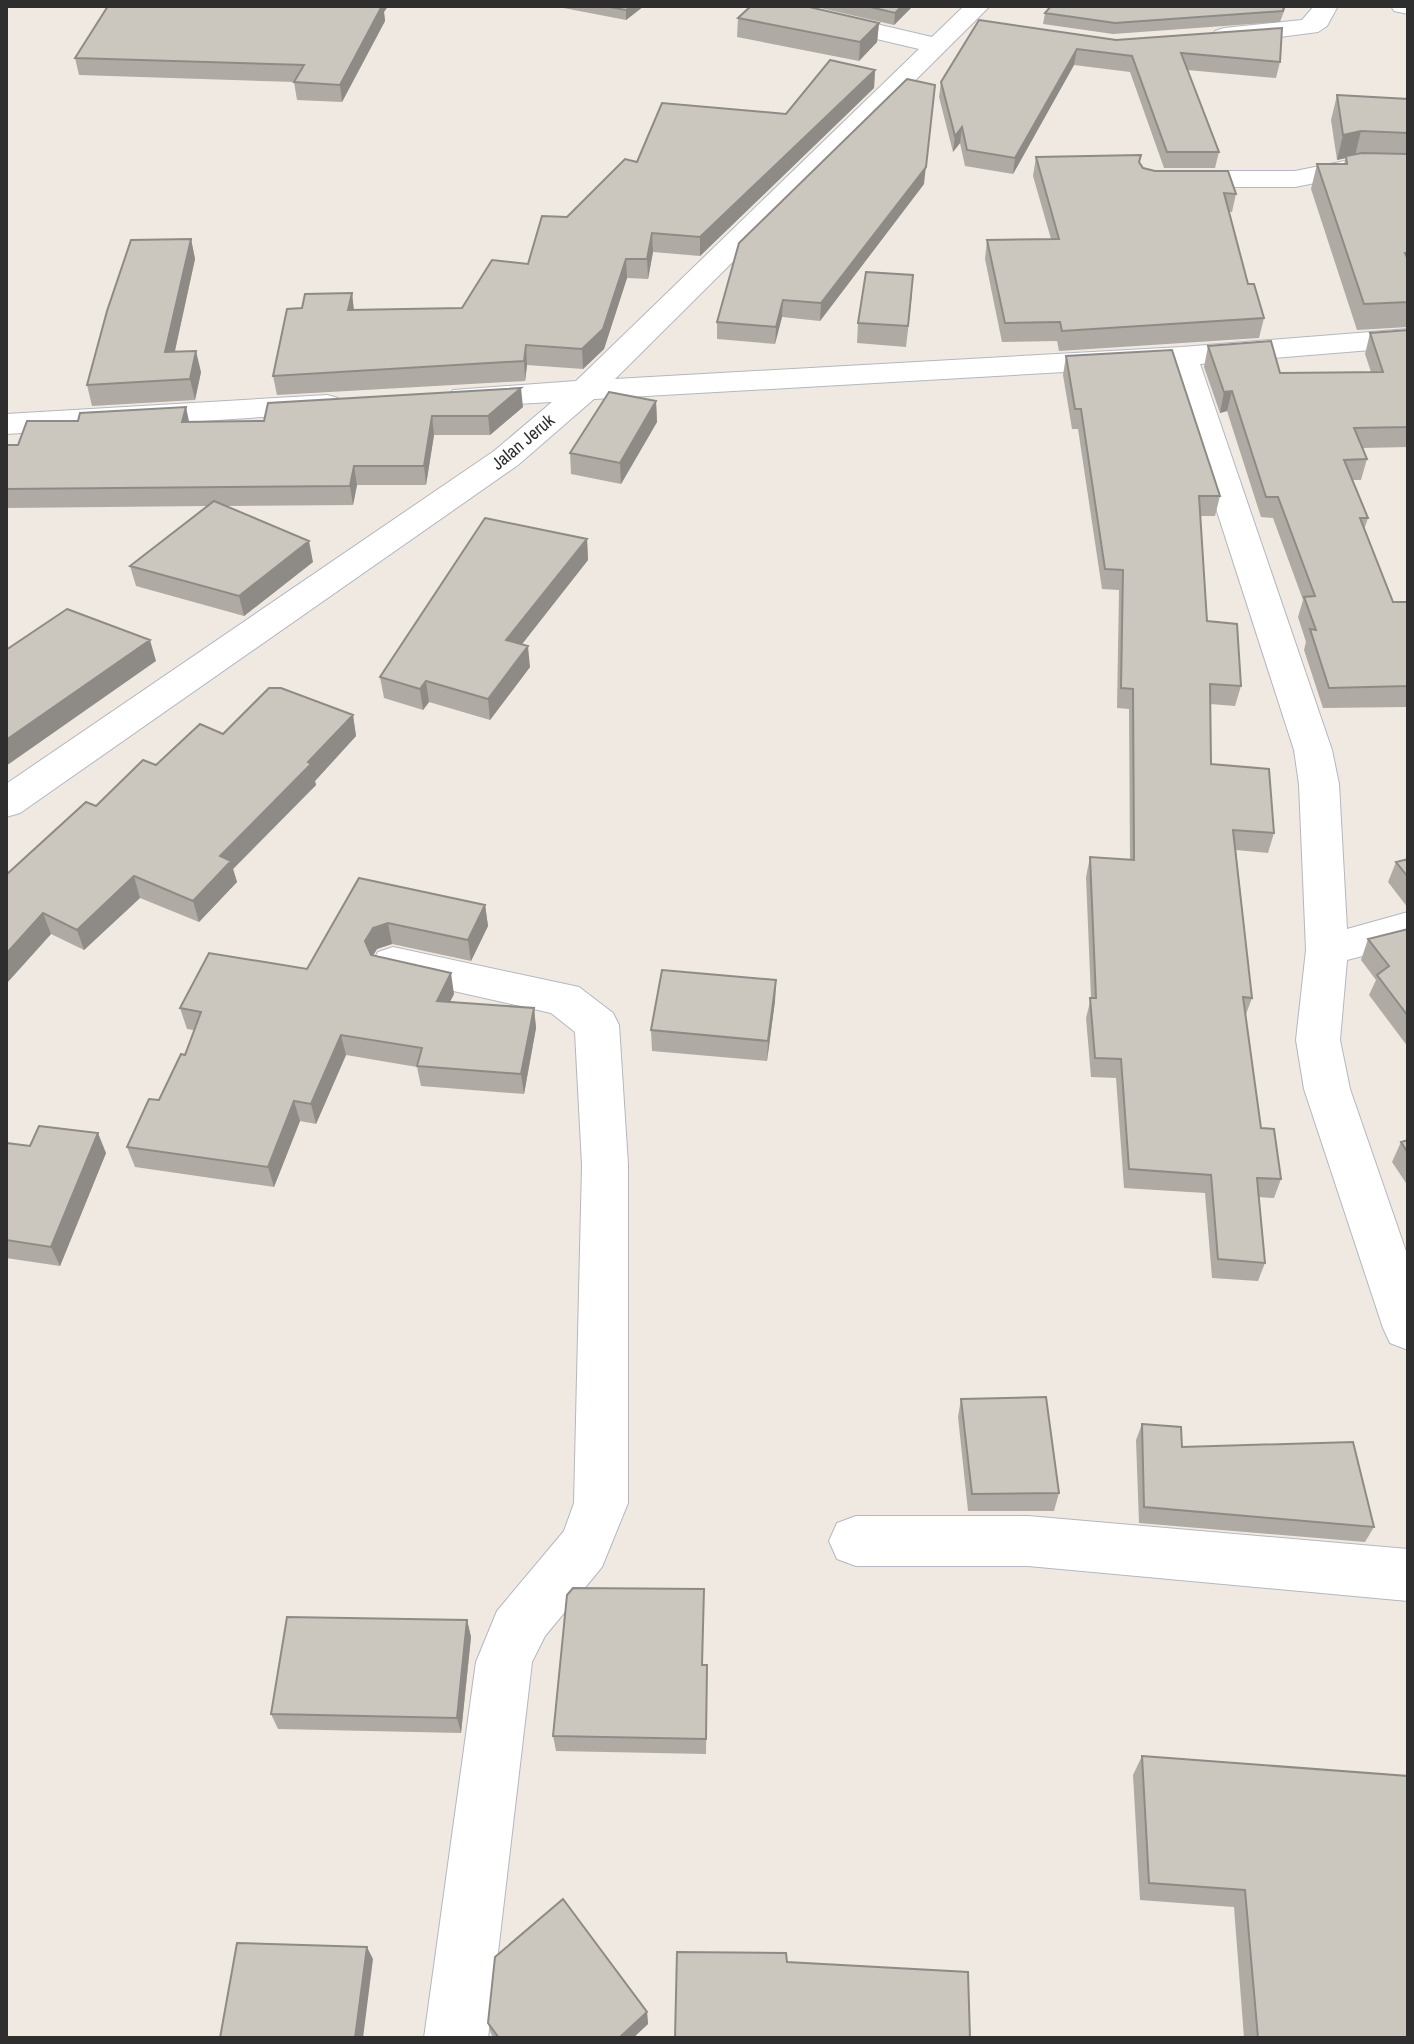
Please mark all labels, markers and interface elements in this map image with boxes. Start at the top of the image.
street label: Jalan Jeruk [486,407,560,475]

